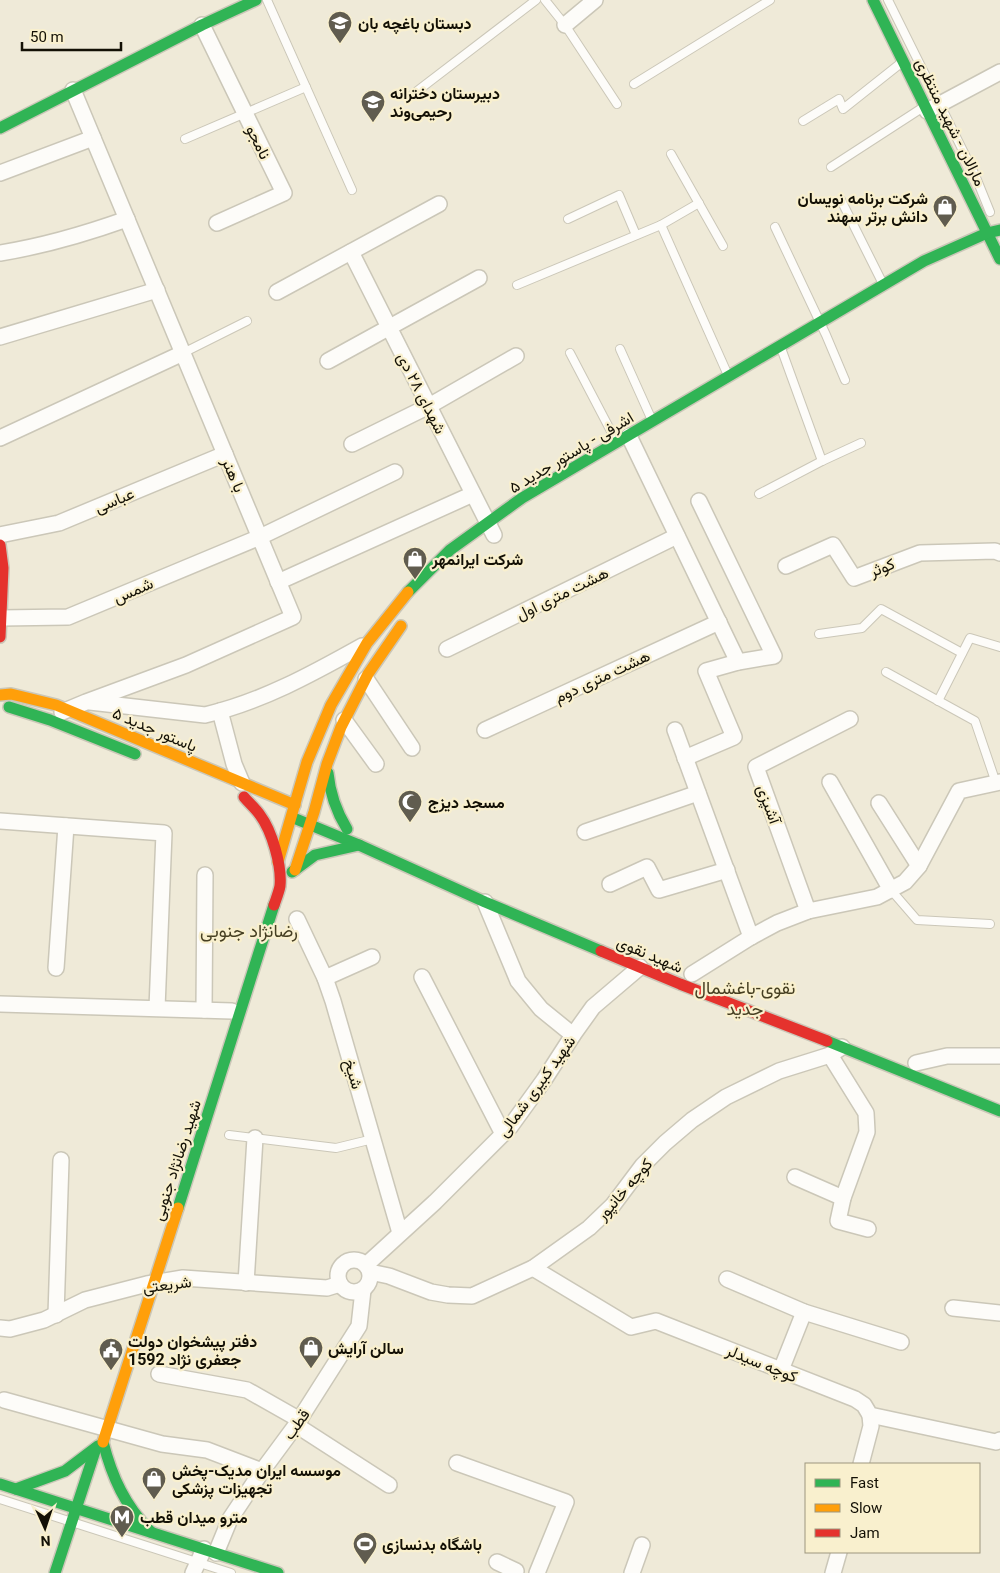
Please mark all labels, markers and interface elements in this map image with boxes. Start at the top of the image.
school or university icon: دبستان باغچه بان [327,10,353,44]
place label: دبستان باغچه بان [358,14,472,35]
scale bar [22,20,121,52]
text: 50 m [30,28,64,46]
street label: مارالان - شهید منتظری [910,55,990,190]
place label: دبیرستان دخترانه رحیمی‌وند [390,84,500,122]
school or university icon: دبیرستان دخترانه رحیمی‌وند [360,89,386,123]
street label: نامجو [241,122,275,163]
place label: شرکت برنامه نویسان دانش برتر سهند [798,189,928,227]
shop icon: شرکت برنامه نویسان دانش برتر سهند [932,194,958,228]
street label: شهدای ۲۸ دی [392,349,450,438]
street label: اشرفی - پاستور جدید ۵ [506,408,638,499]
street label: با هنر [217,454,249,496]
street label: عباسی [92,484,137,518]
shop icon: شرکت ایرانمهر [402,546,428,580]
place label: شرکت ایرانمهر [431,550,524,570]
street label: کوثر [866,554,898,582]
street label: هشت متری اول [513,563,612,625]
street label: شمس [110,574,156,608]
street label: هشت متری دوم [551,646,654,708]
street label: پاستور جدید ۵ [109,703,200,758]
street label: آشپزی [751,782,785,828]
mosque icon: مسجد دیزج [397,789,423,823]
place label: مسجد دیزج [428,793,505,813]
district label: رضانژاد جنوبی [200,920,298,942]
street label: شهید نقوی [614,932,686,978]
district label: نقوی-باغشمال جدید [695,977,795,1019]
street label: شهید کبیری شمالی [493,1032,580,1141]
street label: شیخ [338,1057,367,1092]
street label: شهید رضانژاد جنوبی [148,1097,206,1223]
street label: کوچه خانپور [592,1154,658,1226]
street label: شریعتی [142,1272,193,1298]
place label: دفتر پیشخوان دولت 1592 جعفری نژاد [128,1332,257,1370]
shop icon: سالن آرایش [298,1335,324,1369]
public building icon: دفتر پیشخوان دولت 1592 جعفری نژاد [98,1337,124,1371]
place label: سالن آرایش [328,1339,404,1359]
street label: کوچه سیدلر [722,1340,800,1388]
street label: قطب [279,1405,314,1443]
place label: موسسه ایران مدیک-پخش تجهیزات پزشکی [172,1461,341,1500]
legend [805,1463,980,1553]
shop icon: موسسه ایران مدیک-پخش تجهیزات پزشکی [141,1466,167,1500]
text: Fast [850,1474,879,1492]
text: Slow [850,1499,882,1517]
north arrow [20,1503,70,1553]
metro station icon: مترو میدان قطب [109,1504,135,1538]
place label: مترو میدان قطب [140,1508,248,1528]
text: Jam [850,1524,880,1542]
sports icon: باشگاه بدنسازی [352,1531,378,1565]
text: N [40,1533,51,1549]
place label: باشگاه بدنسازی [382,1535,482,1555]

